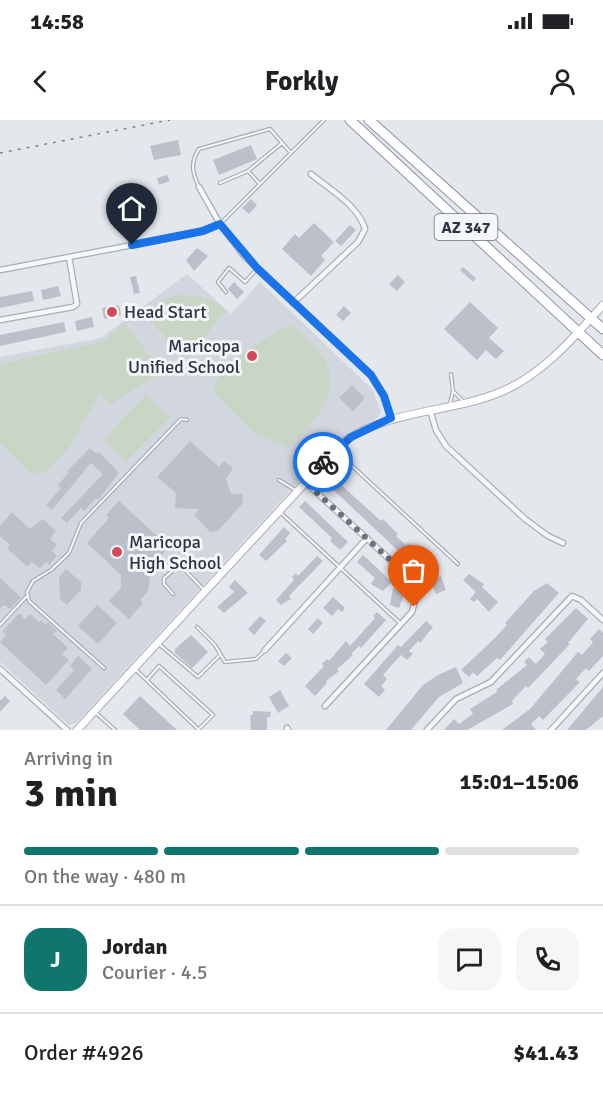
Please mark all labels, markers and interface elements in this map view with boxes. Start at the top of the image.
text: 14:58 [30,8,84,35]
icon: back [24,65,57,98]
text: Forkly [265,65,338,98]
icon: person [546,65,579,98]
pin [106,183,157,245]
icon: home [115,192,148,225]
road number: AZ 347 [434,214,498,240]
place label: Head Start [124,301,206,323]
marker: Head Start [105,305,119,319]
place label: Maricopa Unified School [128,335,240,378]
marker: Maricopa Unified School [245,349,259,363]
courier [293,432,353,492]
icon: bike [307,446,340,479]
place label: Maricopa High School [129,531,222,574]
marker: Maricopa High School [110,545,124,559]
pin [388,545,439,607]
icon: bag [397,554,430,587]
text: Arriving in [24,746,113,771]
text: 15:01–15:06 [460,768,579,795]
text: 3 min [24,769,118,817]
text: On the way · 480 m [24,864,186,889]
button: chat [438,928,501,991]
button: phone [516,928,579,991]
text: Jordan [102,933,168,960]
text: J [50,946,61,973]
text: Courier · 4.5 [102,960,208,985]
text: Order #4926 [24,1039,144,1066]
text: $41.43 [513,1039,579,1066]

